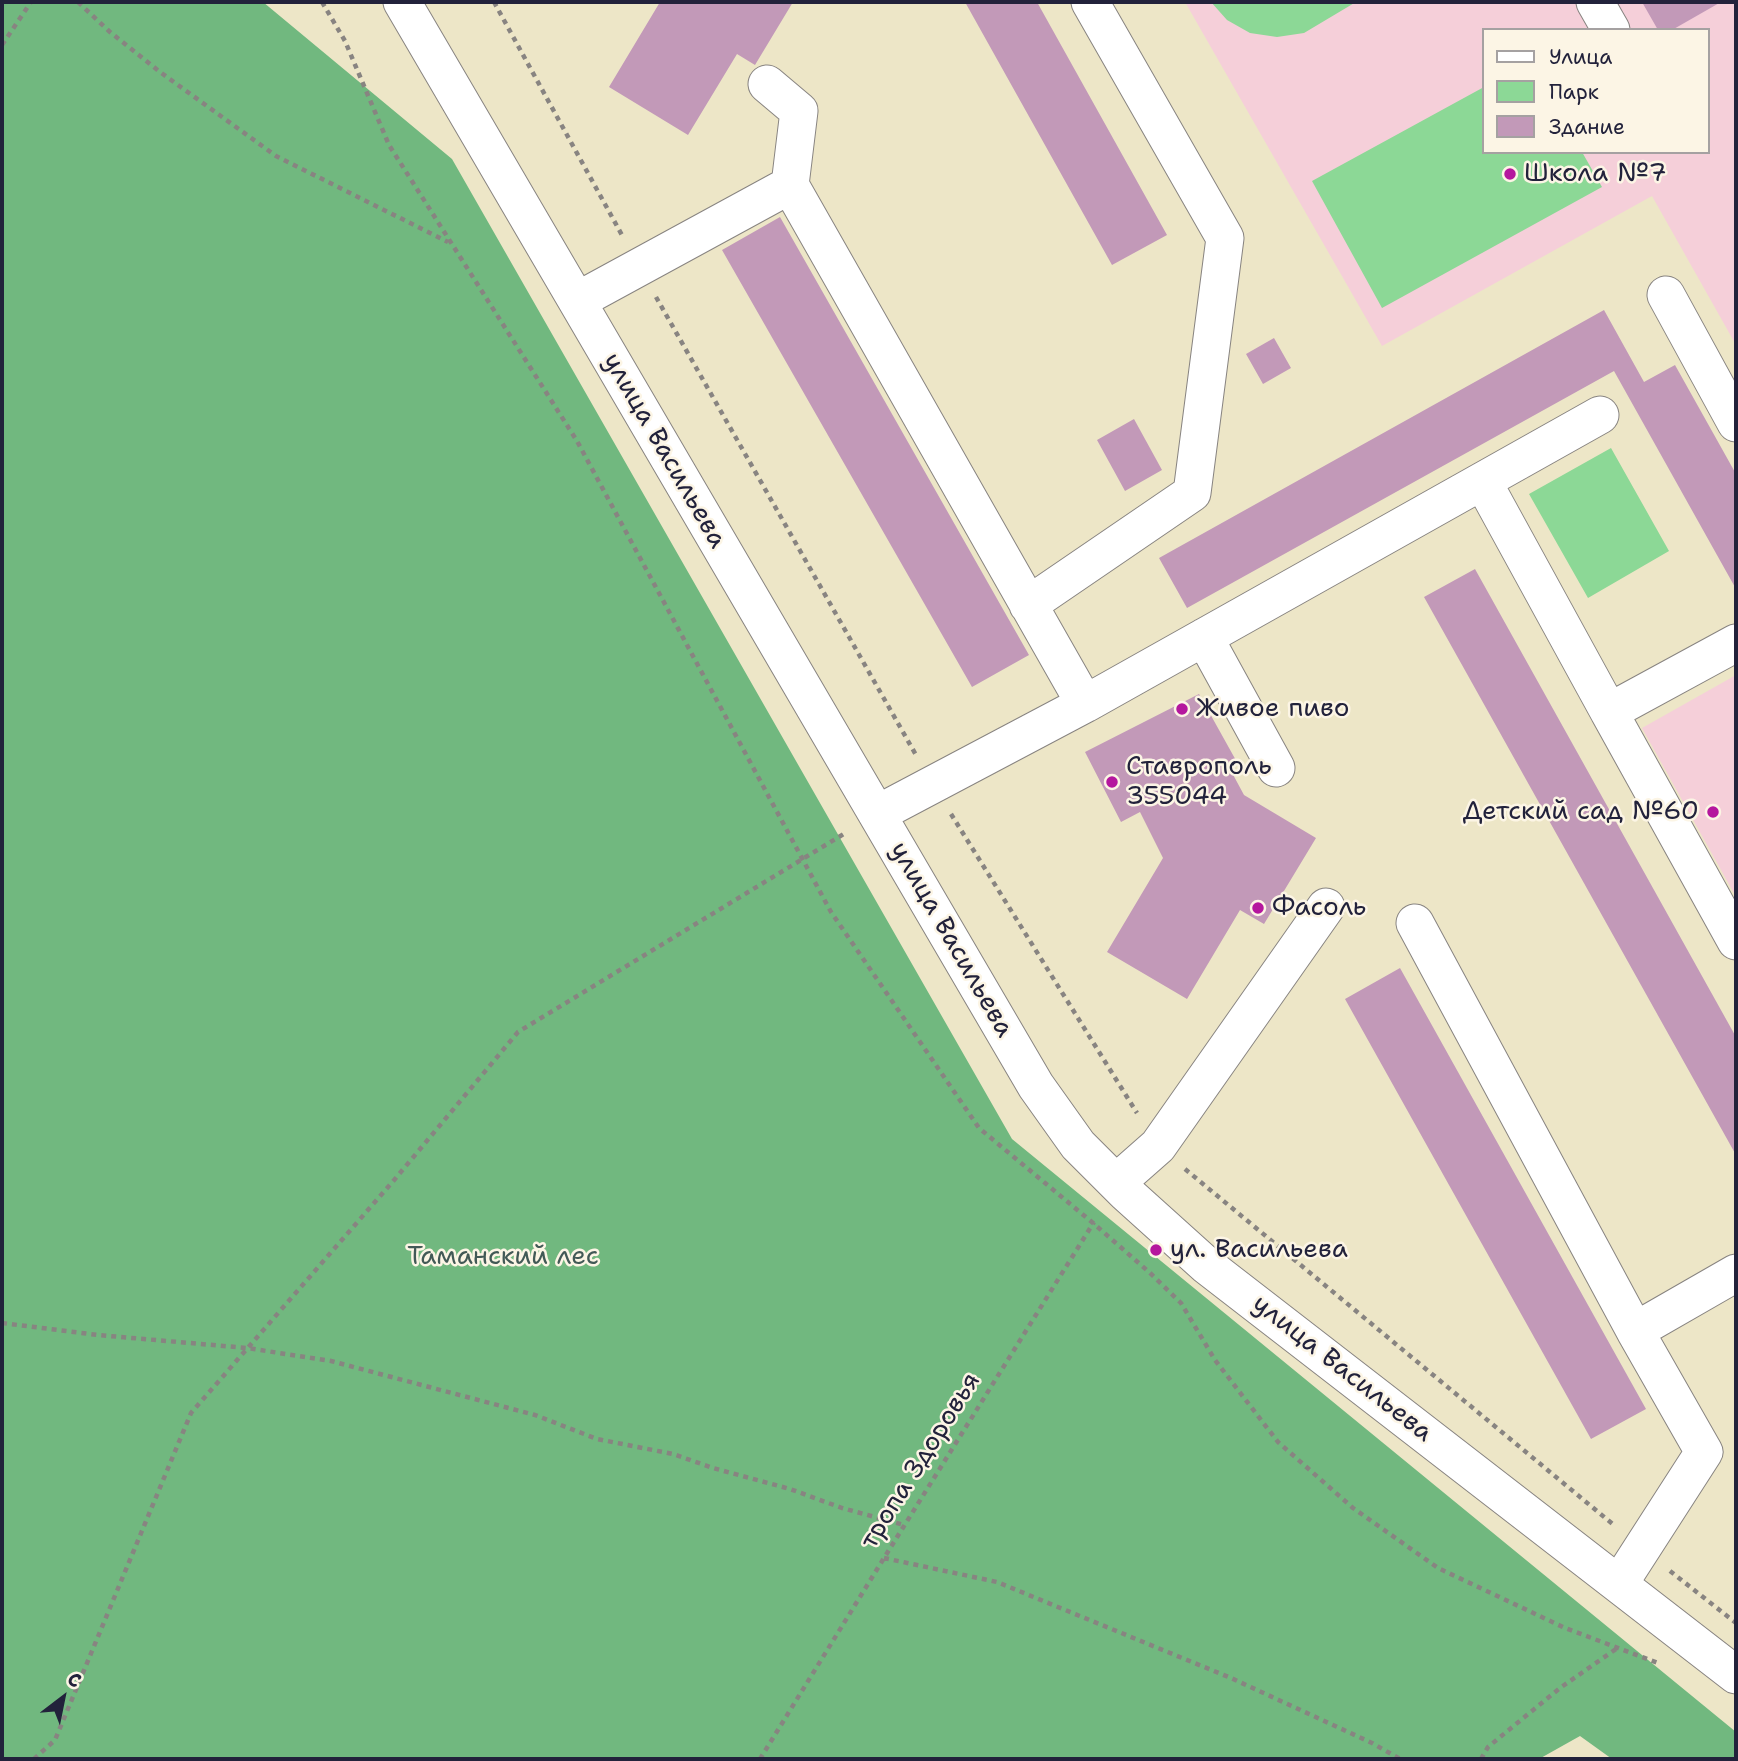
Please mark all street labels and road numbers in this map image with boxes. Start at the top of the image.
street label: улица Васильева [595,348,733,554]
street label: улица Васильева [882,837,1020,1043]
street label: улица Васильева [1246,1289,1438,1449]
street label: тропа Здоровья [854,1367,988,1555]

